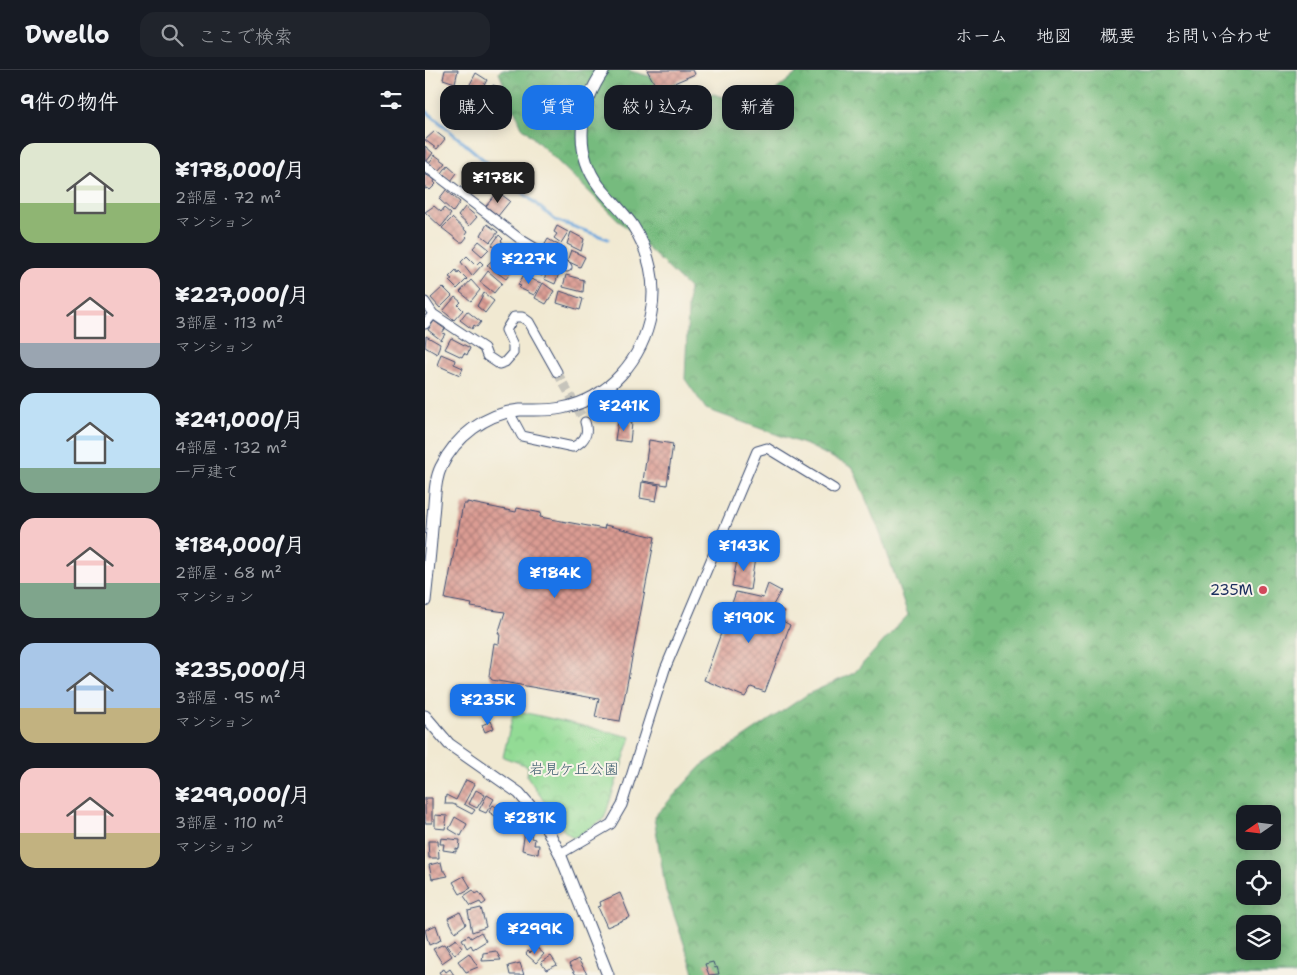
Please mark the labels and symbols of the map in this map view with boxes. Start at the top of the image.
pin: ¥178K [463,162,533,204]
pin: ¥227K [494,242,564,285]
pin: ¥241K [589,390,659,432]
pin: ¥143K [709,530,779,572]
pin: ¥184K [520,556,590,599]
place label: 235M [1210,580,1253,600]
marker: 235M [1257,584,1269,596]
pin: ¥190K [714,602,784,644]
pin: ¥235K [453,684,523,726]
park label: 岩見ケ丘公園 [529,759,619,779]
pin: ¥281K [495,802,565,844]
north arrow [1236,805,1281,850]
pin: ¥299K [500,912,570,955]

